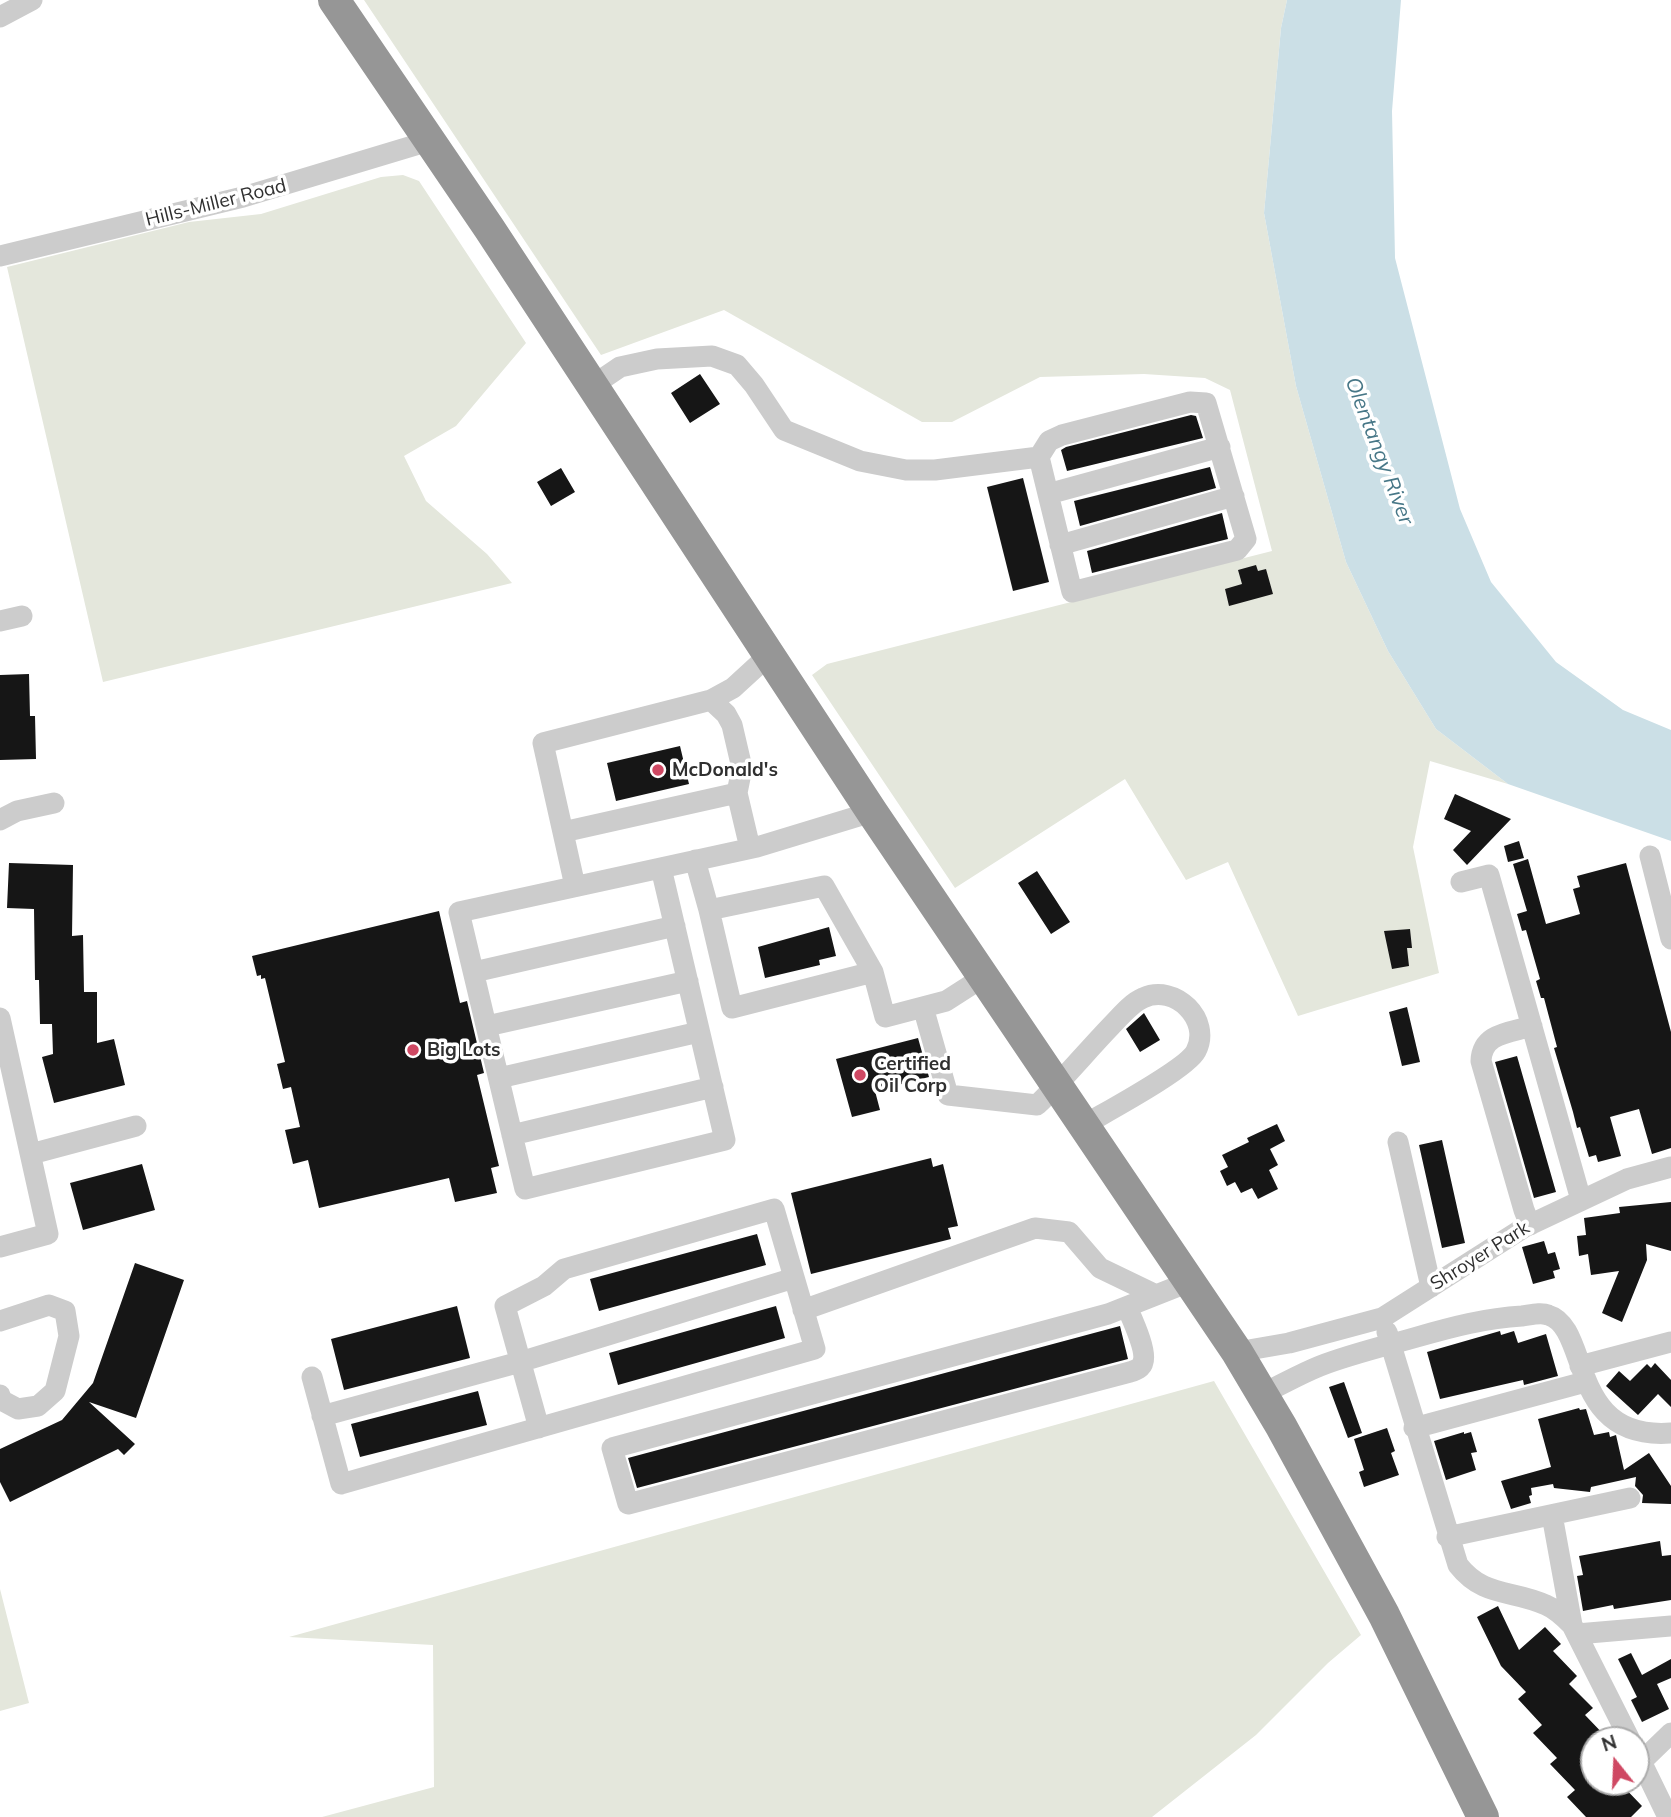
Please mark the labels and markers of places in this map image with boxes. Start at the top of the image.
place label: McDonald's [672,759,778,781]
marker: McDonald's [650,762,666,778]
place label: Big Lots [427,1039,501,1061]
marker: Big Lots [405,1042,421,1058]
place label: Certified Oil Corp [874,1053,951,1097]
marker: Certified Oil Corp [852,1067,868,1083]

